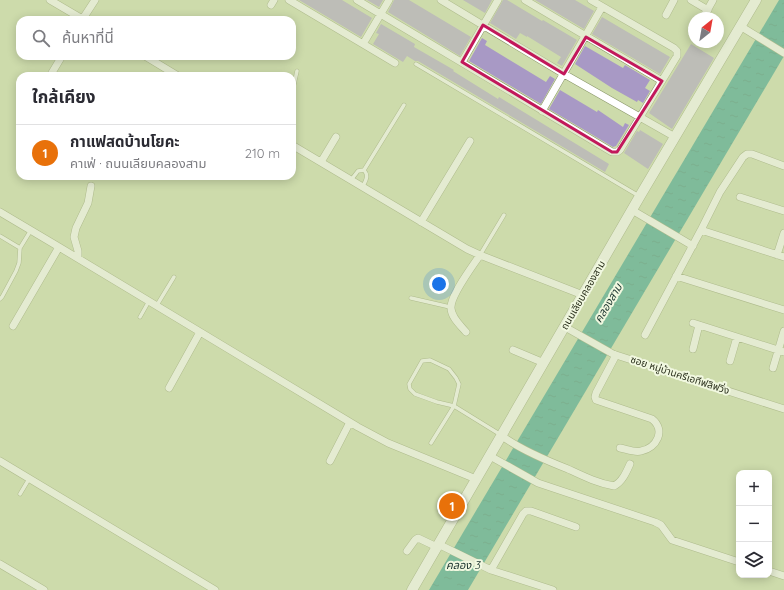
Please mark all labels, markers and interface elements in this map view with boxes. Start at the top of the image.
north arrow [688,12,724,48]
search box [16,16,296,60]
icon: search [30,27,52,49]
text: ค้นหาที่นี่ [62,28,114,47]
text: ใกล้เคียง [32,86,95,107]
text: กาแฟสดบ้านโยคะ [70,132,180,151]
text: 1 [42,145,48,161]
text: 210 m [245,145,280,161]
text: คาเฟ่ · ถนนเลียบคลองสาม [70,155,206,171]
street label: ถนนเลียบคลองสาม [558,258,608,332]
your location [429,274,449,294]
water label: คลองสาม [591,281,625,325]
street label: ซอย หมู่บ้านครีเอทีฟลิฟวิ่ง [629,352,731,397]
map controls [736,470,772,578]
button: + [736,470,772,506]
pin: 1 [439,491,465,521]
button: − [736,506,772,542]
button: layers [736,542,772,578]
water label: คลอง 3 [446,558,481,572]

